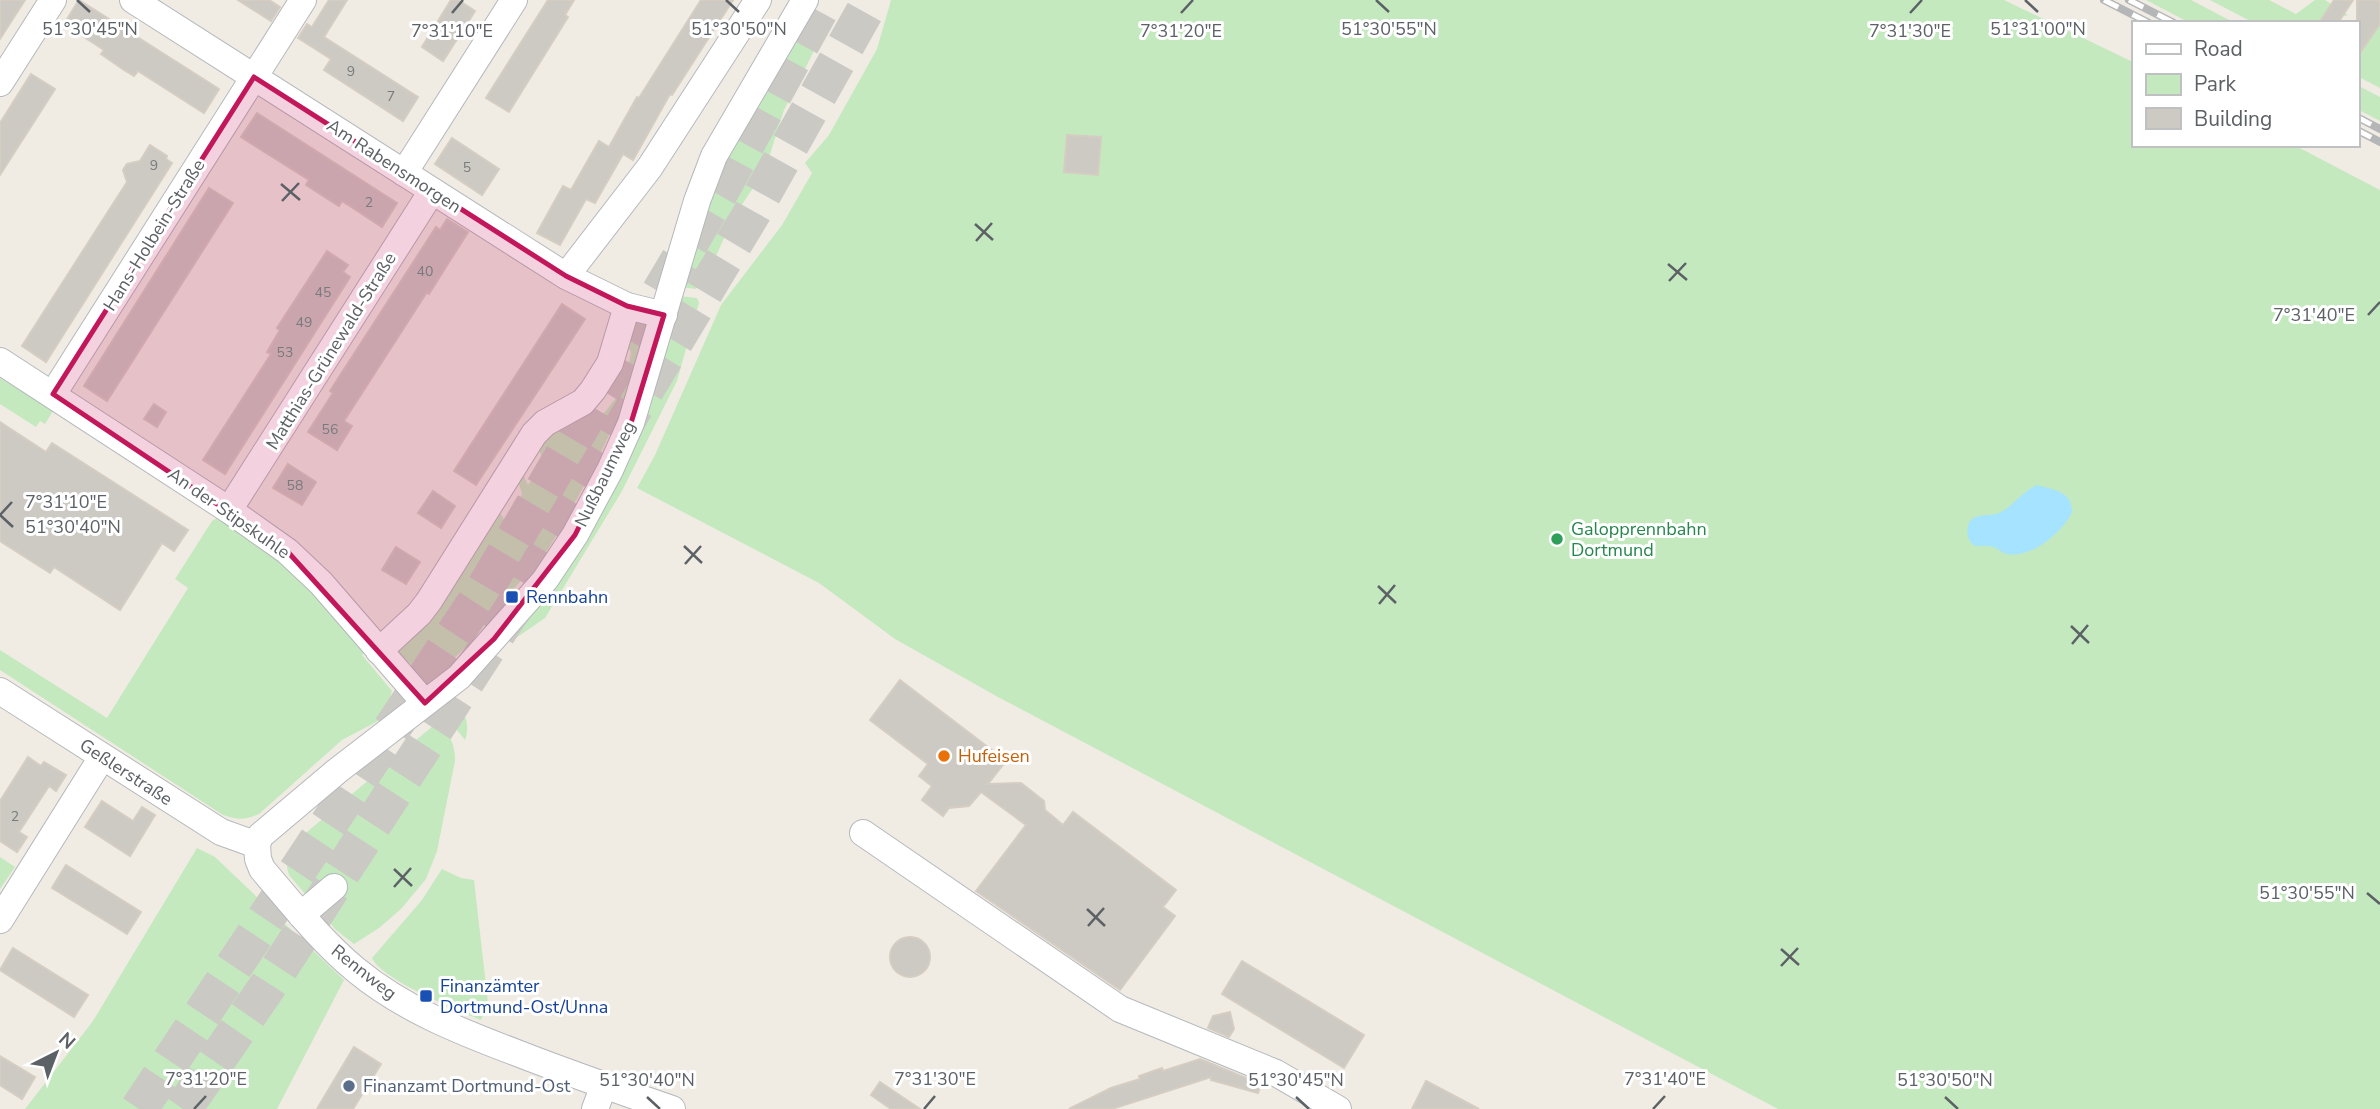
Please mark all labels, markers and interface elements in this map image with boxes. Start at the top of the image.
text: 51°30'45"N [42,17,138,41]
text: 51°30'50"N [691,17,787,41]
text: 51°30'55"N [1341,17,1437,41]
text: 51°31'00"N [1990,17,2086,41]
text: 7°31'10"E [411,19,493,43]
text: 7°31'20"E [1140,19,1222,43]
text: 7°31'30"E [1869,19,1951,43]
legend [2132,21,2359,147]
text: Road [2194,35,2243,63]
house number: 9 [347,62,355,81]
text: Park [2194,70,2236,98]
house number: 7 [387,87,395,106]
text: Building [2194,105,2272,133]
street label: Am Rabensmorgen [322,114,466,218]
street label: Hans-Holbein-Straße [98,155,210,315]
house number: 9 [150,156,158,175]
house number: 5 [463,158,471,177]
house number: 2 [365,193,373,212]
street label: Matthias-Grünewald-Straße [260,248,402,454]
house number: 40 [417,262,433,281]
house number: 45 [315,283,331,302]
text: 7°31'40"E [2273,303,2355,327]
house number: 49 [296,313,312,332]
house number: 53 [277,343,293,362]
street label: Nußbaumweg [569,417,641,531]
house number: 56 [322,420,338,439]
street label: An der Stipskuhle [163,462,295,564]
house number: 58 [287,476,303,495]
text: 7°31'10"E [25,490,107,514]
text: 51°30'40"N [25,515,121,539]
place label: Galopprennbahn Dortmund [1571,517,1707,562]
marker: Galopprennbahn Dortmund [1549,531,1565,547]
place label: Rennbahn [526,585,608,609]
marker: Rennbahn [504,589,520,605]
street label: Geßlerstraße [75,733,177,811]
place label: Hufeisen [958,744,1030,768]
marker: Hufeisen [936,748,952,764]
house number: 2 [11,807,19,826]
text: 51°30'55"N [2259,881,2355,905]
street label: Rennweg [326,939,402,1005]
place label: Finanzämter Dortmund-Ost/Unna [440,974,608,1019]
marker: Finanzämter Dortmund-Ost/Unna [418,988,434,1004]
north arrow [21,1018,91,1088]
text: N [53,1027,81,1056]
text: 7°31'20"E [165,1067,247,1091]
text: 7°31'30"E [894,1067,976,1091]
text: 7°31'40"E [1624,1067,1706,1091]
text: 51°30'40"N [599,1068,695,1092]
text: 51°30'45"N [1248,1068,1344,1092]
text: 51°30'50"N [1897,1068,1993,1092]
place label: Finanzamt Dortmund-Ost [363,1074,571,1098]
marker: Finanzamt Dortmund-Ost [341,1078,357,1094]

